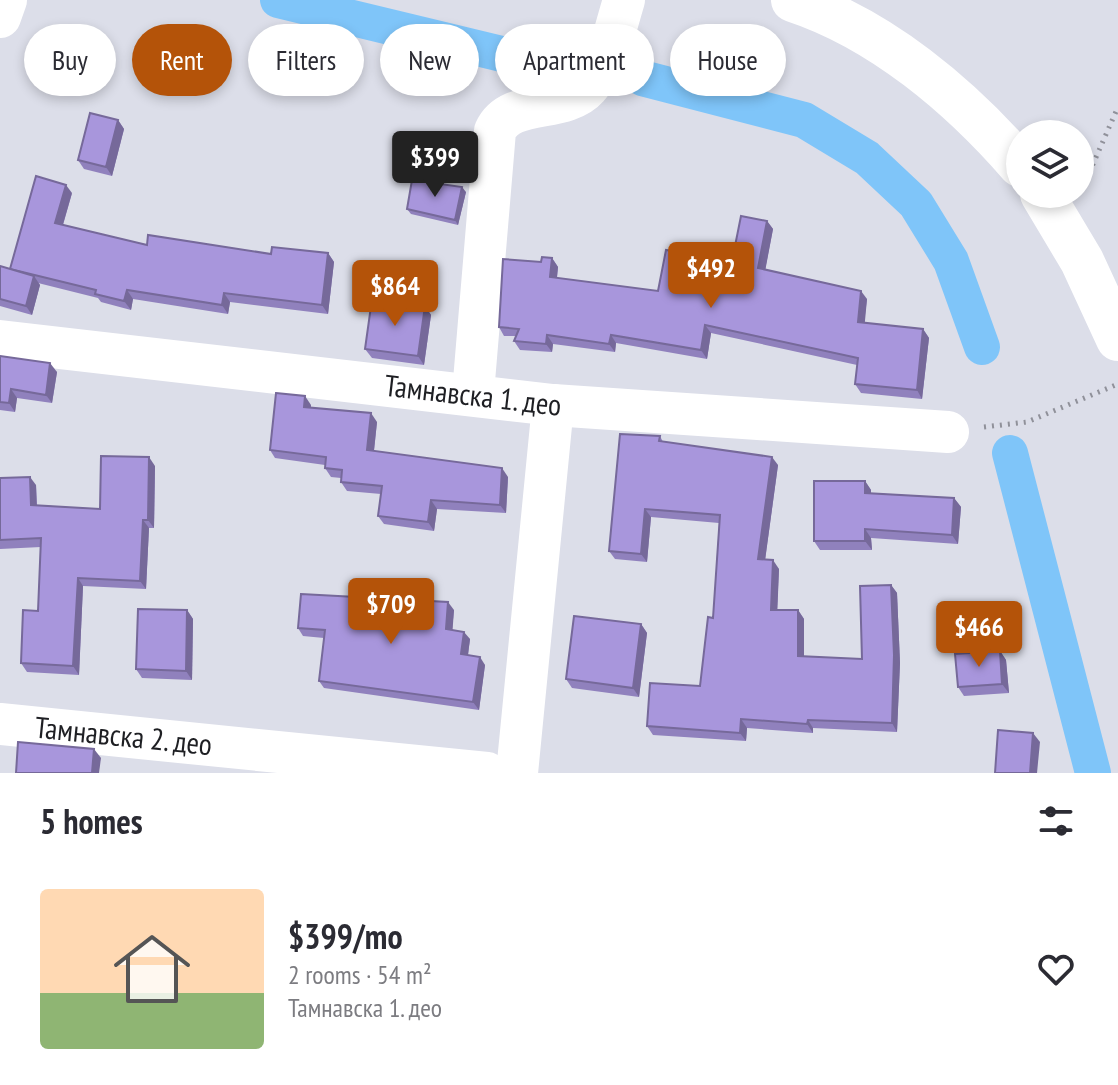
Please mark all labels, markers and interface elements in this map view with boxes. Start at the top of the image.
chip: Buy [24,24,116,96]
chip: Rent [132,24,232,96]
chip: Filters [248,24,364,96]
chip: New [380,24,479,96]
chip: Apartment [495,24,654,96]
chip: House [670,24,786,96]
map controls [1006,120,1094,208]
button: layers [1006,120,1094,208]
pin: $399 [388,131,482,199]
text: $399 [410,140,460,173]
pin: $492 [664,242,758,310]
text: $492 [686,251,736,284]
pin: $864 [348,260,442,328]
text: $864 [370,269,420,302]
street label: Тамнавска 1. део [382,365,563,424]
pin: $709 [344,578,438,646]
text: $709 [366,587,416,620]
pin: $466 [932,601,1026,669]
text: $466 [954,610,1004,643]
street label: Тамнавска 2. део [33,707,214,763]
text: 5 homes [40,799,143,843]
icon: filters [1034,799,1078,843]
text: $399/mo [288,914,403,958]
icon: home [104,921,200,1017]
icon: heart [1034,947,1078,991]
text: 2 rooms · 54 m² [288,958,432,991]
text: Тамнавска 1. део [288,991,442,1024]

